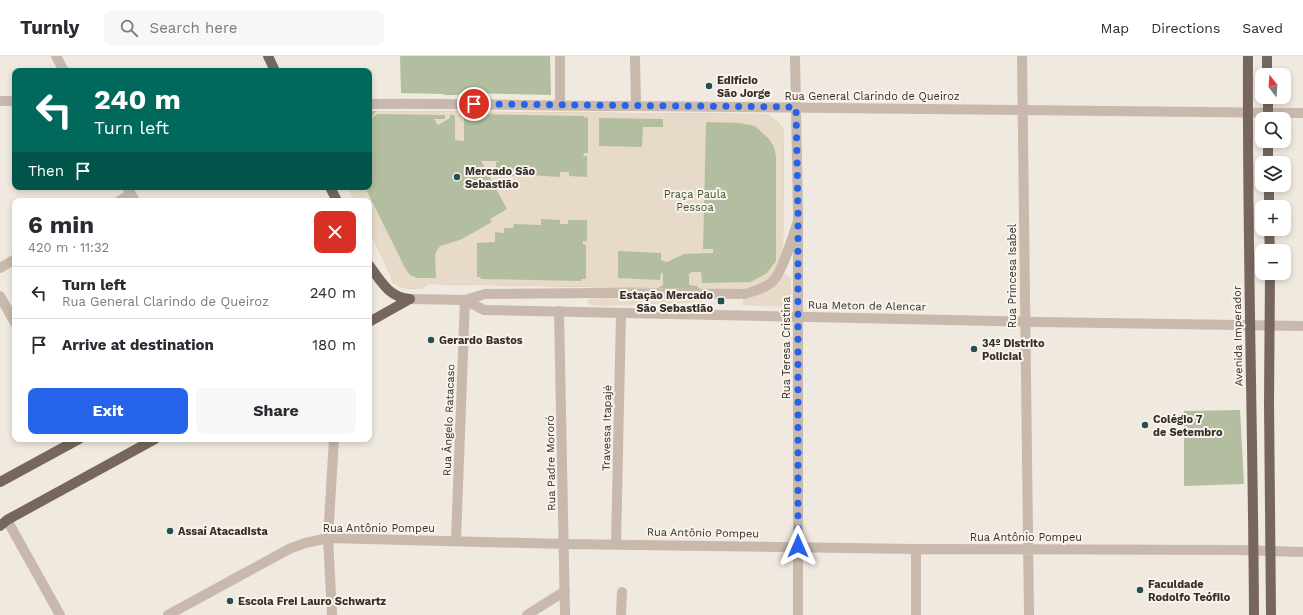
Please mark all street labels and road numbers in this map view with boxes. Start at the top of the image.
street label: Rua General Clarindo de Queiroz [784,90,960,103]
street label: Rua Princesa Isabel [1006,223,1019,328]
street label: Avenida Imperador [1231,285,1245,387]
street label: Rua Teresa Cristina [780,297,793,399]
street label: Rua Meton de Alencar [808,298,927,314]
street label: Rua Ângelo Ratacaso [440,364,457,476]
street label: Travessa Itapajé [600,385,614,471]
street label: Rua Padre Mororó [544,415,558,511]
street label: Rua Antônio Pompeu [323,522,435,535]
street label: Rua Antônio Pompeu [647,526,759,540]
street label: Rua Antônio Pompeu [970,531,1082,544]

